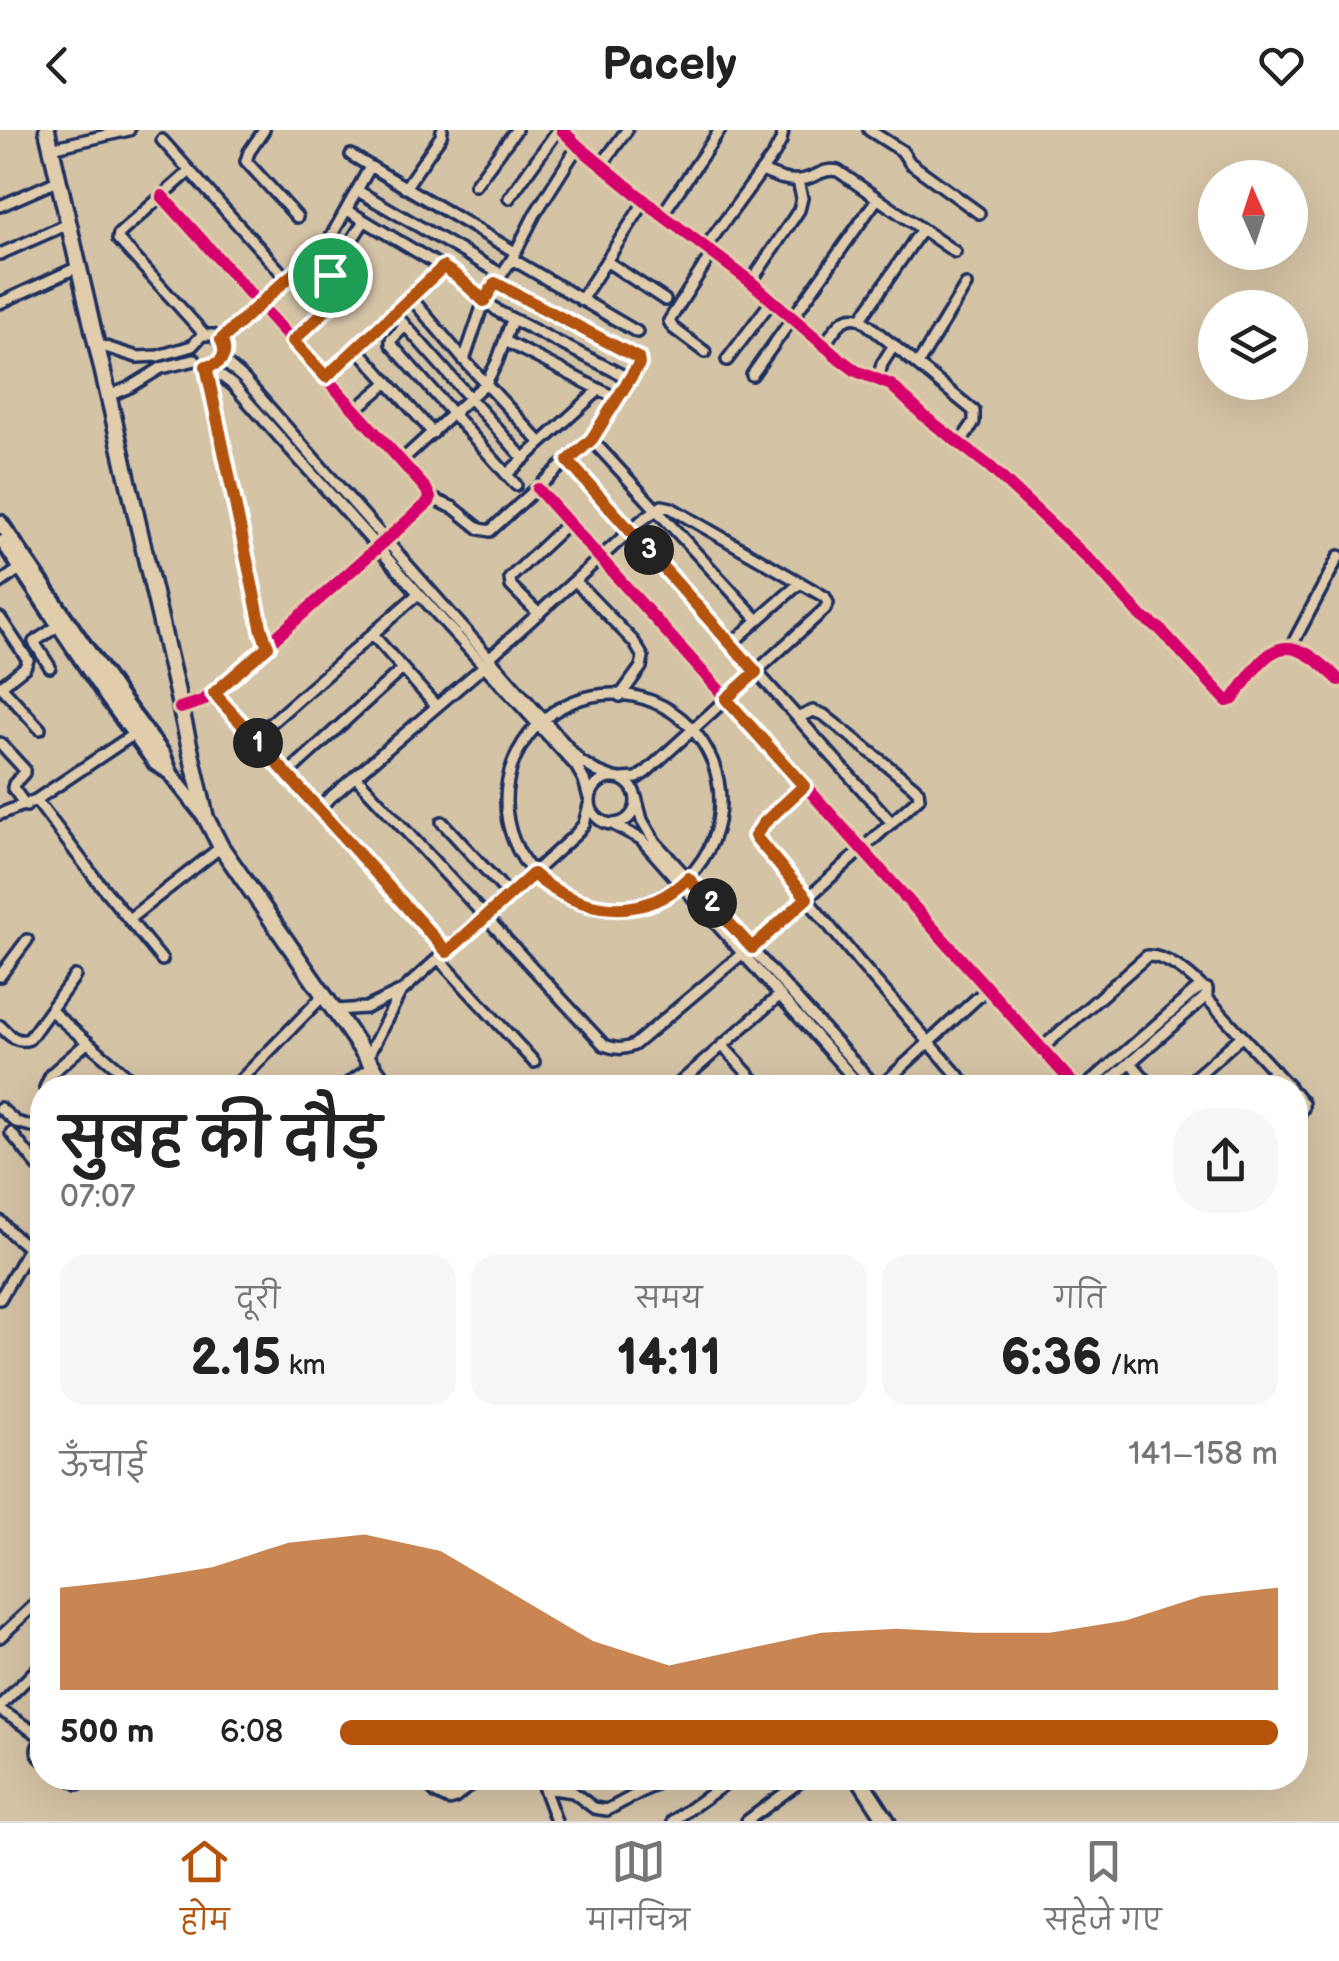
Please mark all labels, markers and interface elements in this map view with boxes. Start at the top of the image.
icon: back [30,38,85,93]
text: Pacely [602,38,737,93]
icon: heart [1254,38,1309,93]
north arrow [1198,160,1308,270]
map controls [1198,160,1308,400]
pin [288,233,373,318]
icon: arrive [303,248,358,303]
button: layers [1198,290,1308,400]
pin: 3 [624,525,674,575]
text: 3 [641,533,657,566]
pin: 1 [233,718,283,768]
text: 1 [252,726,264,759]
pin: 2 [687,878,737,928]
text: 2 [704,886,720,919]
text: सुबह की दौड़ [60,1107,381,1174]
button: share [1173,1108,1278,1213]
text: 07:07 [60,1178,136,1217]
text: दूरी [236,1283,280,1316]
text: समय [636,1283,702,1316]
text: गति [1055,1283,1105,1316]
text: 2.15 [190,1329,281,1389]
text: 14:11 [617,1329,721,1389]
text: 6:36 [1001,1329,1102,1389]
text: km [281,1349,326,1382]
text: /km [1102,1349,1159,1382]
text: 141–158 m [1128,1435,1278,1474]
text: ऊँचाई [60,1447,146,1486]
text: 500 m [60,1713,154,1752]
text: 6:08 [220,1713,284,1752]
tab: होम [177,1834,232,1951]
tab: मानचित्र [587,1834,690,1951]
tab: सहेजे गए [1045,1834,1162,1951]

